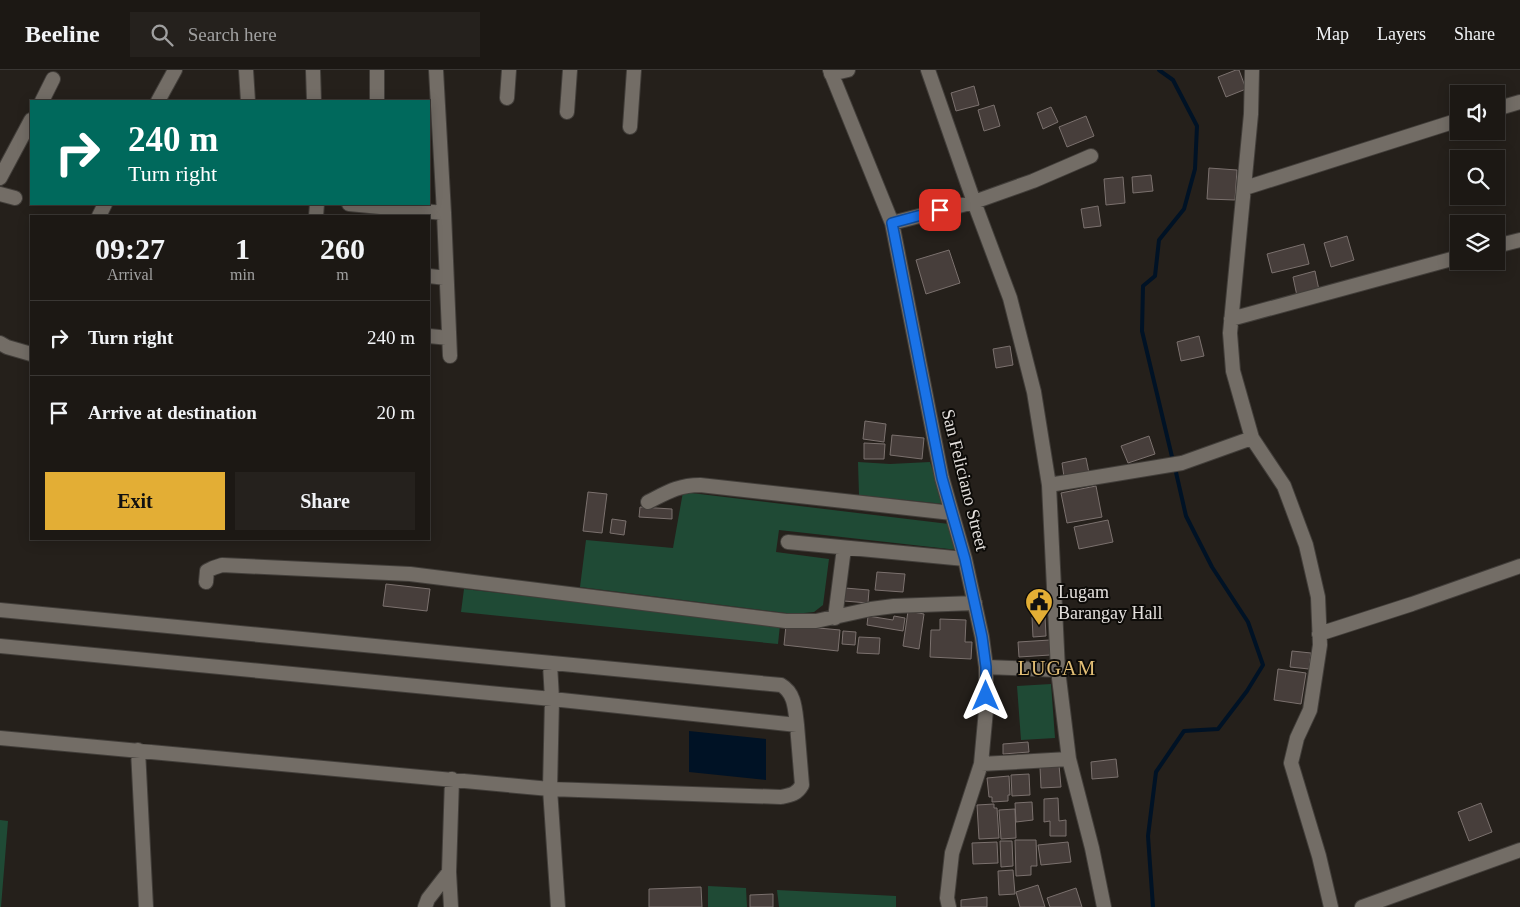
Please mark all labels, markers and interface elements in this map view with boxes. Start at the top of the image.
search box [130,12,480,57]
text: Beeline [25,21,100,47]
icon: search [148,21,176,49]
text: Search here [188,24,277,45]
text: Map [1316,24,1349,44]
text: Layers [1377,24,1426,44]
text: Share [1454,24,1495,44]
map controls [1450,85,1505,270]
button: sound [1450,85,1505,140]
icon: right [45,120,110,185]
text: 240 m [128,120,218,159]
button: search [1450,150,1505,205]
text: Turn right [128,161,217,186]
pin [919,189,961,231]
icon: arrive [926,196,954,224]
button: layers [1450,215,1505,270]
text: 09:27 [95,232,165,265]
text: 1 [235,232,250,265]
text: 260 [320,232,365,265]
text: Arrival [107,266,153,283]
text: min [230,266,255,283]
text: m [336,266,349,283]
icon: right [45,324,73,352]
text: Turn right [88,327,173,348]
text: 240 m [367,327,415,348]
icon: arrive [45,399,73,427]
text: Arrive at destination [88,402,257,423]
text: 20 m [376,402,415,423]
street label: San Feliciano Street [938,407,992,553]
button: Exit [45,472,225,530]
button: Share [235,472,415,530]
place label: Lugam Barangay Hall [1058,582,1162,623]
public building icon: Lugam Barangay Hall [1024,587,1054,626]
district label: LUGAM [1018,657,1096,679]
position arrow [959,669,1011,721]

